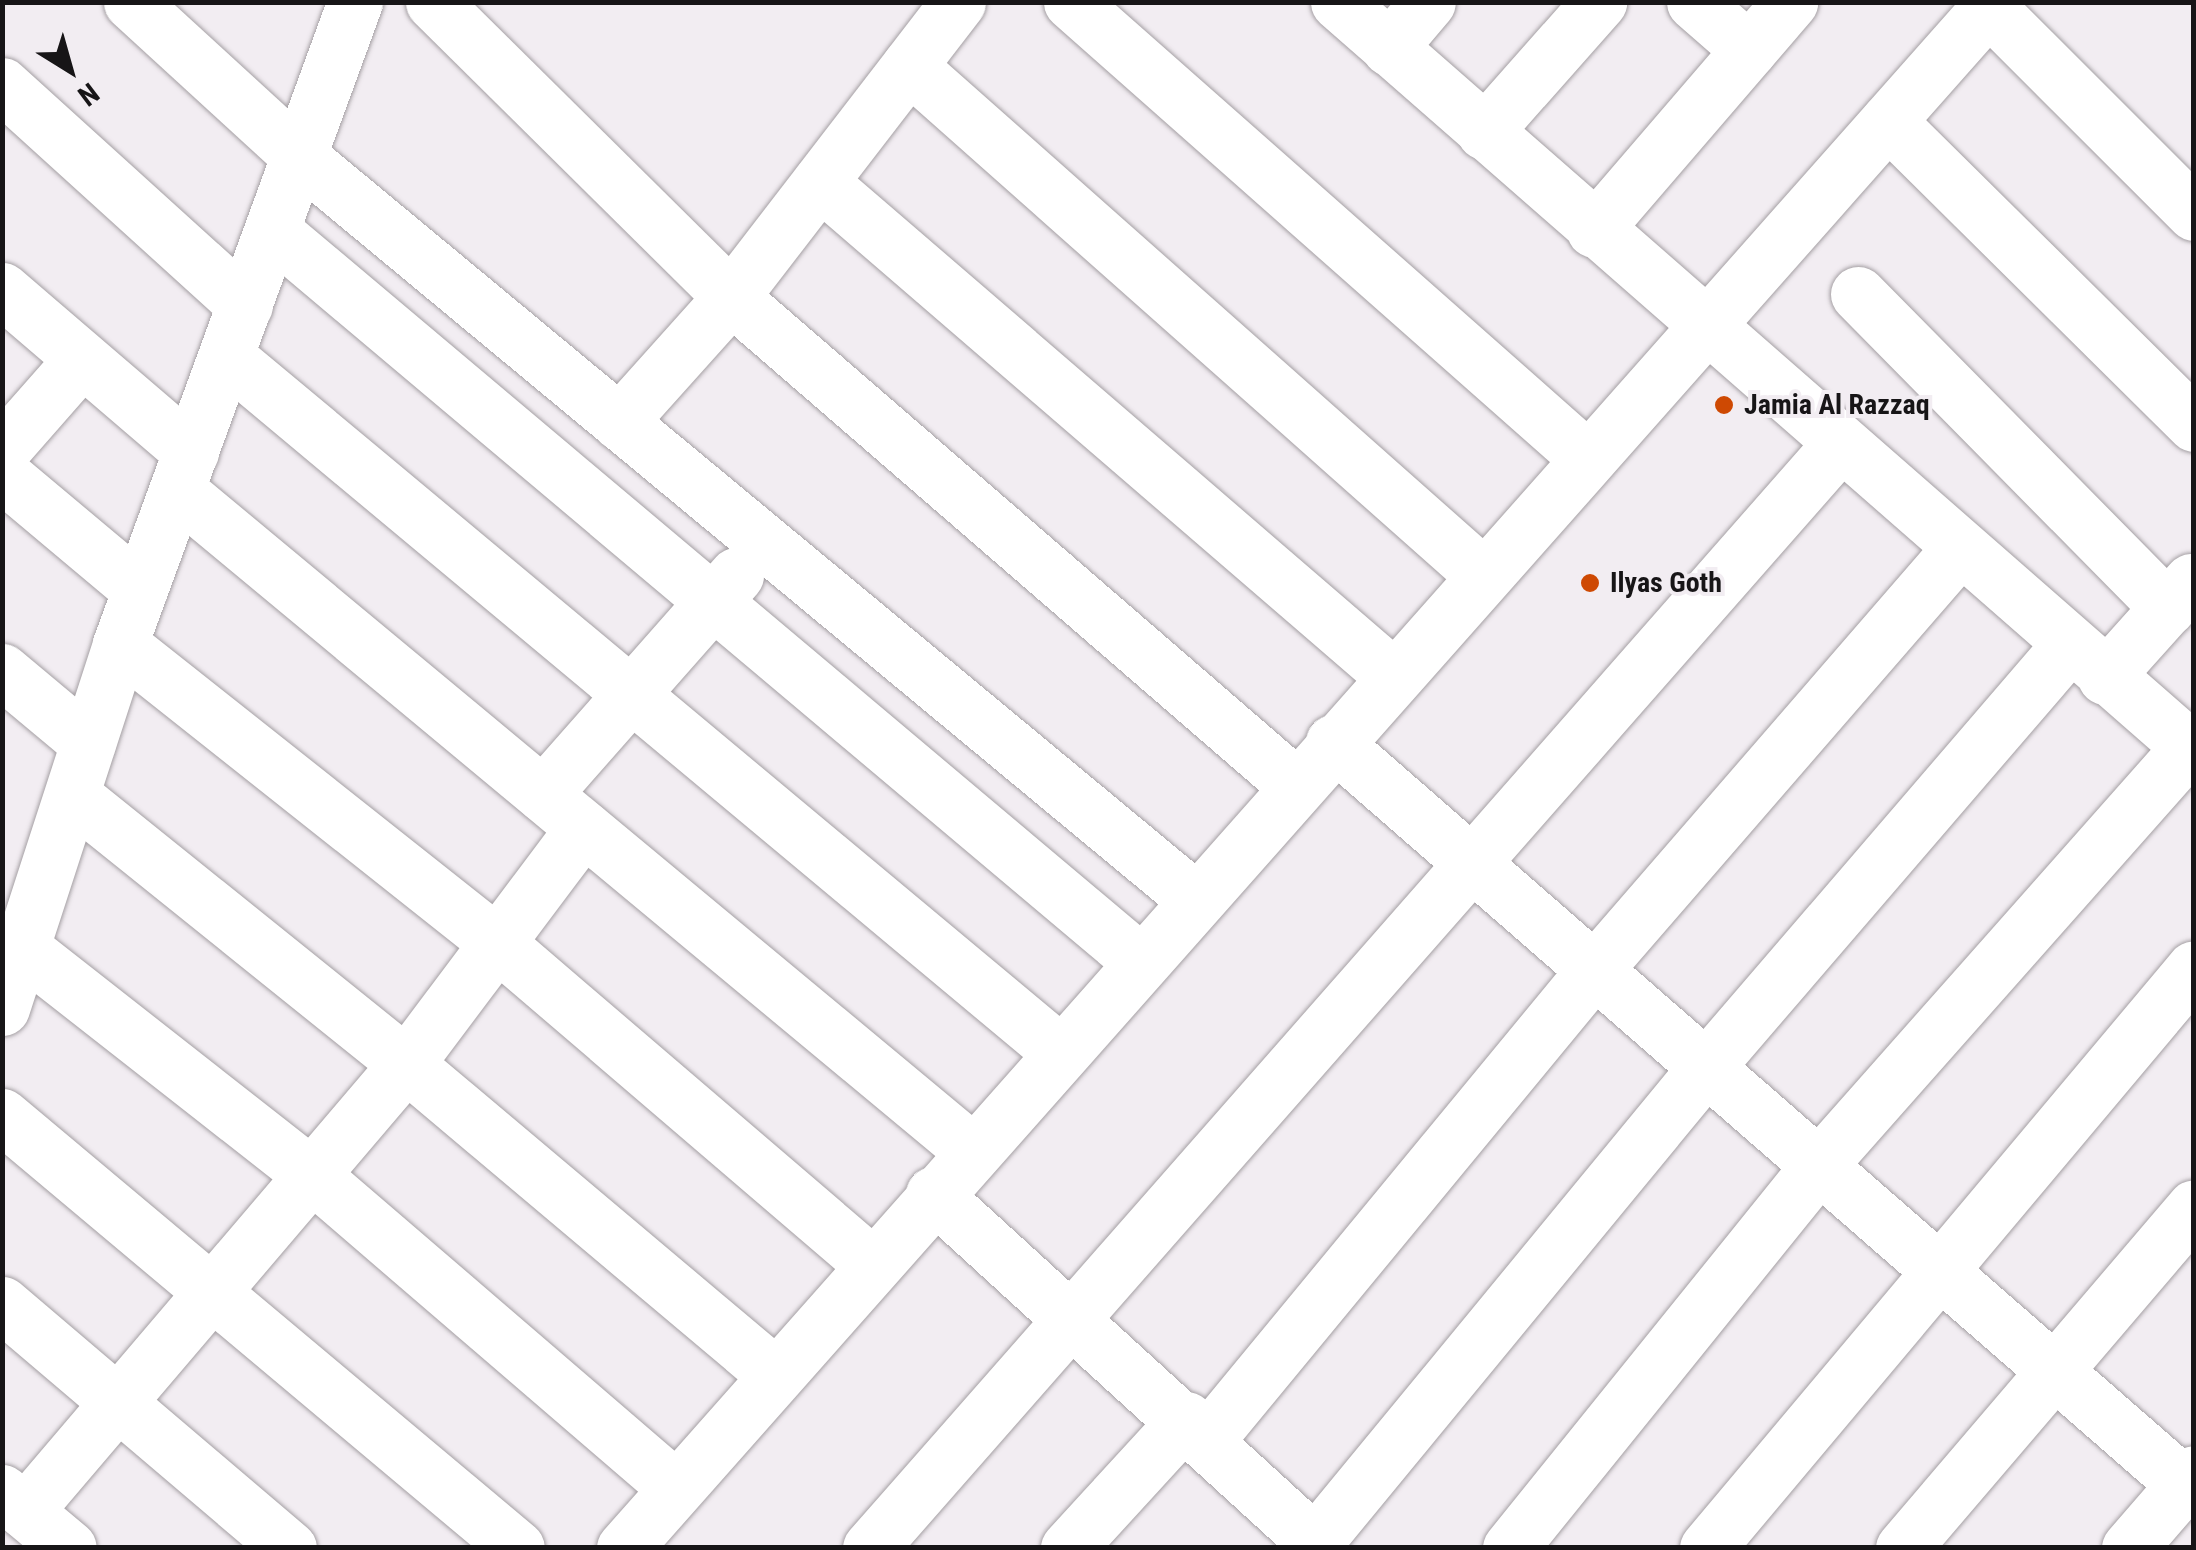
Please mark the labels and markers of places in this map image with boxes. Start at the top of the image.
place label: Jamia Al Razzaq [1744,388,1930,422]
marker: Jamia Al Razzaq [1713,394,1735,416]
place label: Ilyas Goth [1610,566,1722,600]
marker: Ilyas Goth [1579,572,1601,594]

